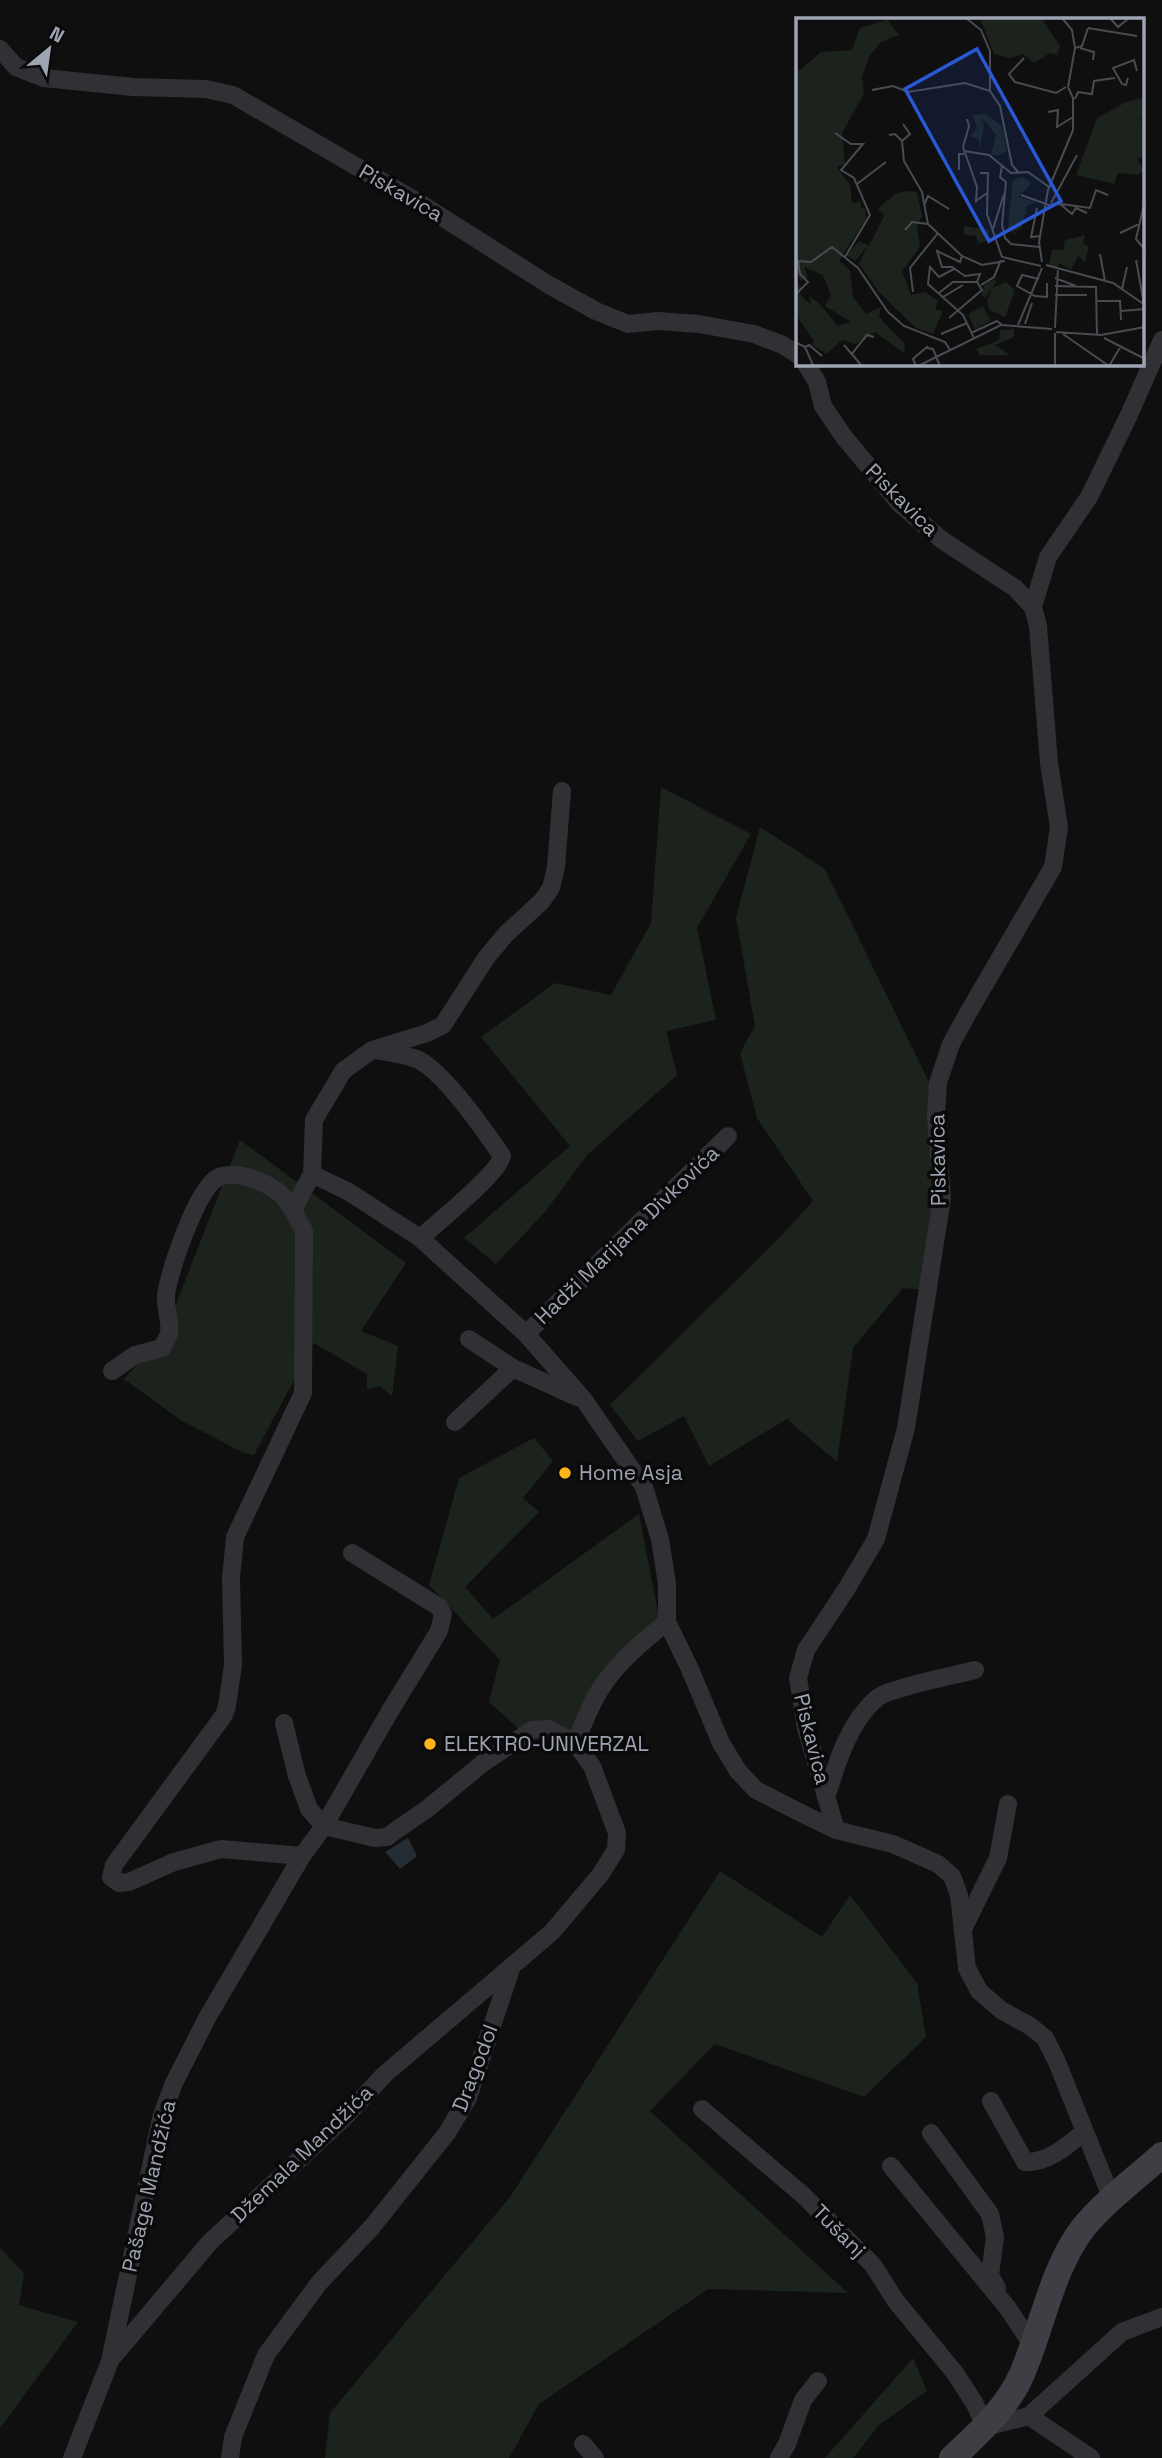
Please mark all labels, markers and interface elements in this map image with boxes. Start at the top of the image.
north arrow [14,14,84,84]
inset map [796,18,1144,366]
text: N [45,21,69,49]
street label: Piskavica [354,158,448,227]
street label: Piskavica [860,457,945,542]
street label: Piskavica [923,1114,952,1206]
street label: Hadži Marijana Divkovića [529,1139,725,1330]
place label: Home Asja [579,1459,683,1486]
marker: Home Asja [557,1465,573,1481]
street label: Piskavica [788,1691,837,1787]
place label: ELEKTRO-UNIVERZAL [444,1730,649,1757]
marker: ELEKTRO-UNIVERZAL [422,1736,438,1752]
street label: Dragodol [446,2020,504,2115]
street label: Džemala Mandžića [225,2079,378,2228]
street label: Pašage Mandžića [116,2097,181,2275]
street label: Tušanj [807,2198,872,2263]

